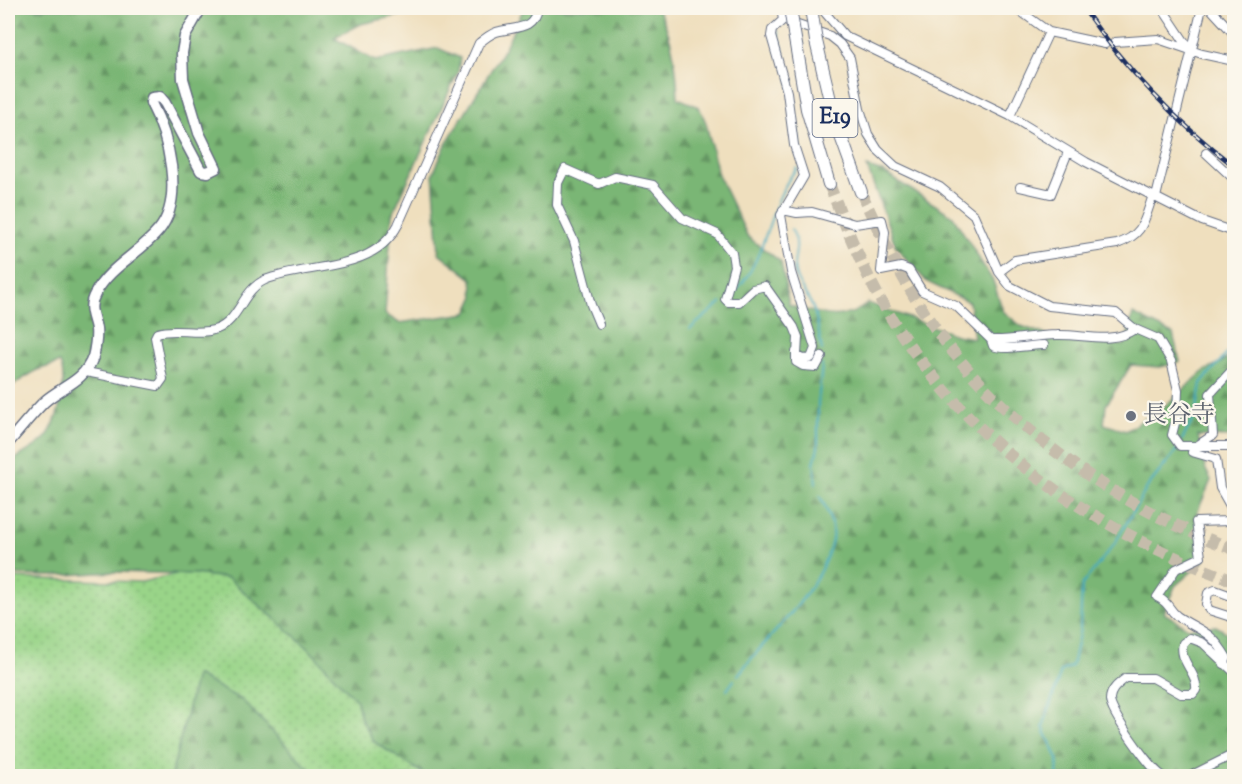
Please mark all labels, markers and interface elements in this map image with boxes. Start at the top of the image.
road number: E19 [812,99,858,137]
place label: 長谷寺 [1143,399,1215,433]
marker: 長谷寺 [1124,409,1138,423]

